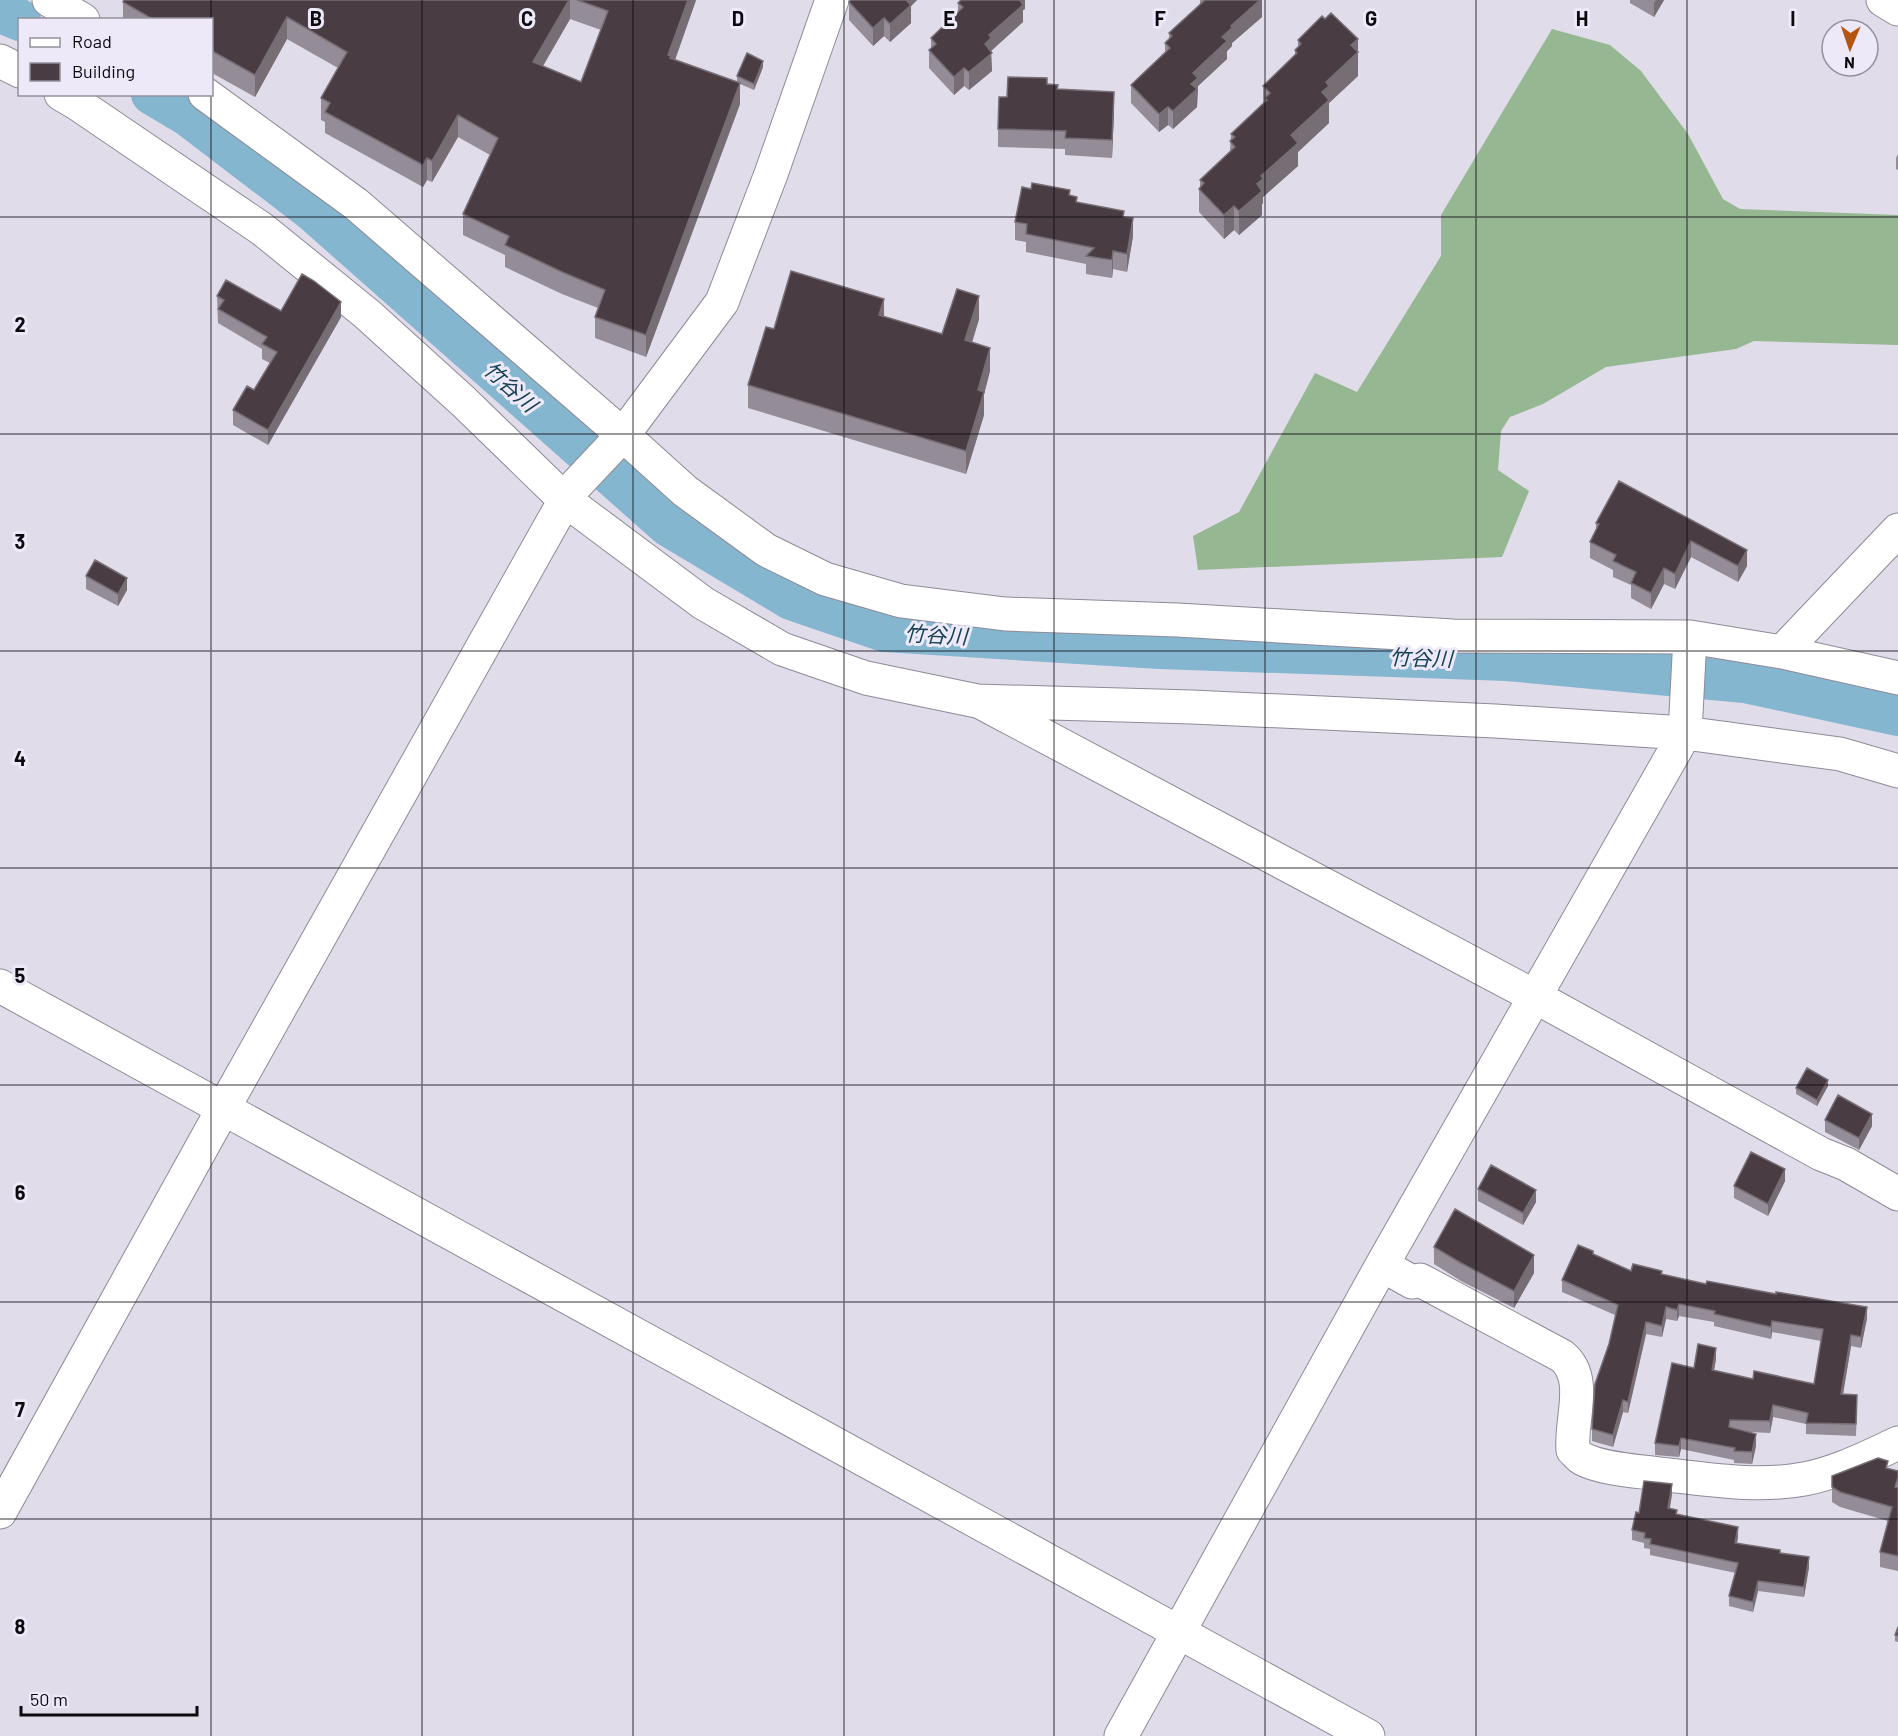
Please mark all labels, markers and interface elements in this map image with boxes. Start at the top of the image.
text: B [310,6,322,30]
text: C [521,6,533,30]
text: D [732,6,744,30]
text: E [943,6,955,30]
text: F [1154,6,1166,30]
text: G [1365,6,1377,30]
text: H [1576,6,1588,30]
text: I [1790,6,1796,30]
legend [18,18,213,96]
north arrow [1820,18,1880,78]
text: Road [72,30,112,52]
text: N [1844,54,1855,73]
text: Building [72,60,135,82]
text: 2 [14,312,26,336]
water label: 竹谷川 [479,356,544,418]
text: 3 [15,529,25,553]
water label: 竹谷川 [904,620,970,648]
water label: 竹谷川 [1389,643,1455,671]
text: 4 [14,746,26,770]
text: 5 [15,963,26,987]
text: 6 [15,1180,26,1204]
text: 7 [15,1397,25,1421]
text: 8 [15,1614,26,1638]
scale bar [21,1679,196,1717]
text: 50 m [30,1688,68,1710]

